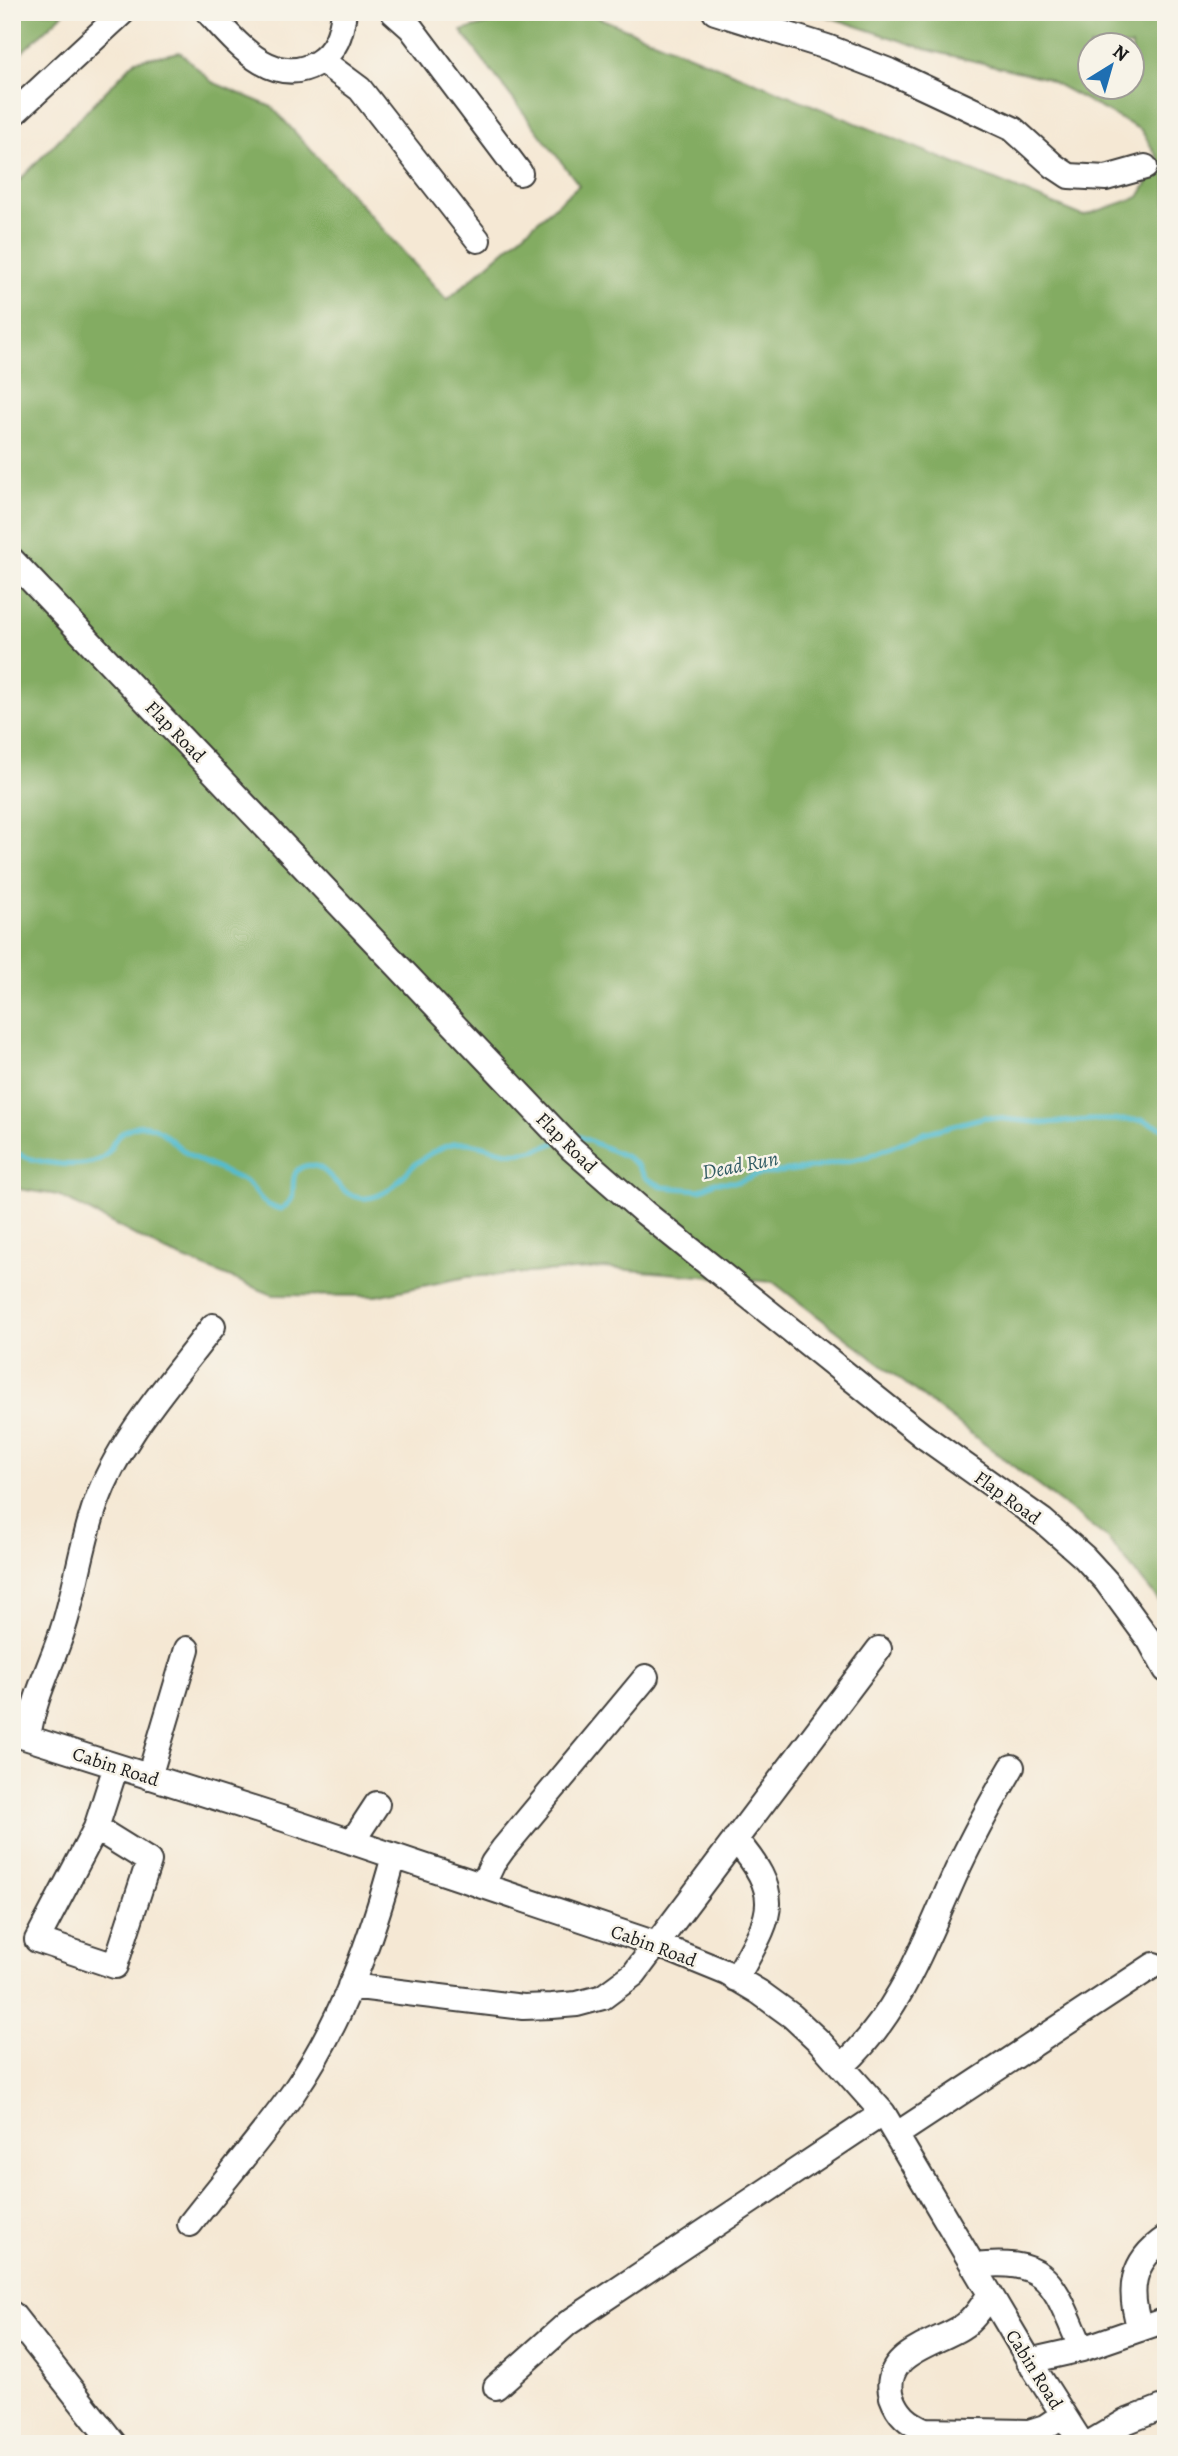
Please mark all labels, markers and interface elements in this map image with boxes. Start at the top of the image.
north arrow [1076,32,1146,102]
text: N [1107,39,1134,68]
street label: Flap Road [139,695,212,769]
street label: Flap Road [530,1106,603,1180]
water label: Dead Run [700,1144,780,1186]
street label: Flap Road [969,1465,1047,1531]
street label: Cabin Road [69,1741,163,1793]
street label: Cabin Road [607,1918,701,1974]
street label: Cabin Road [999,2325,1069,2415]

